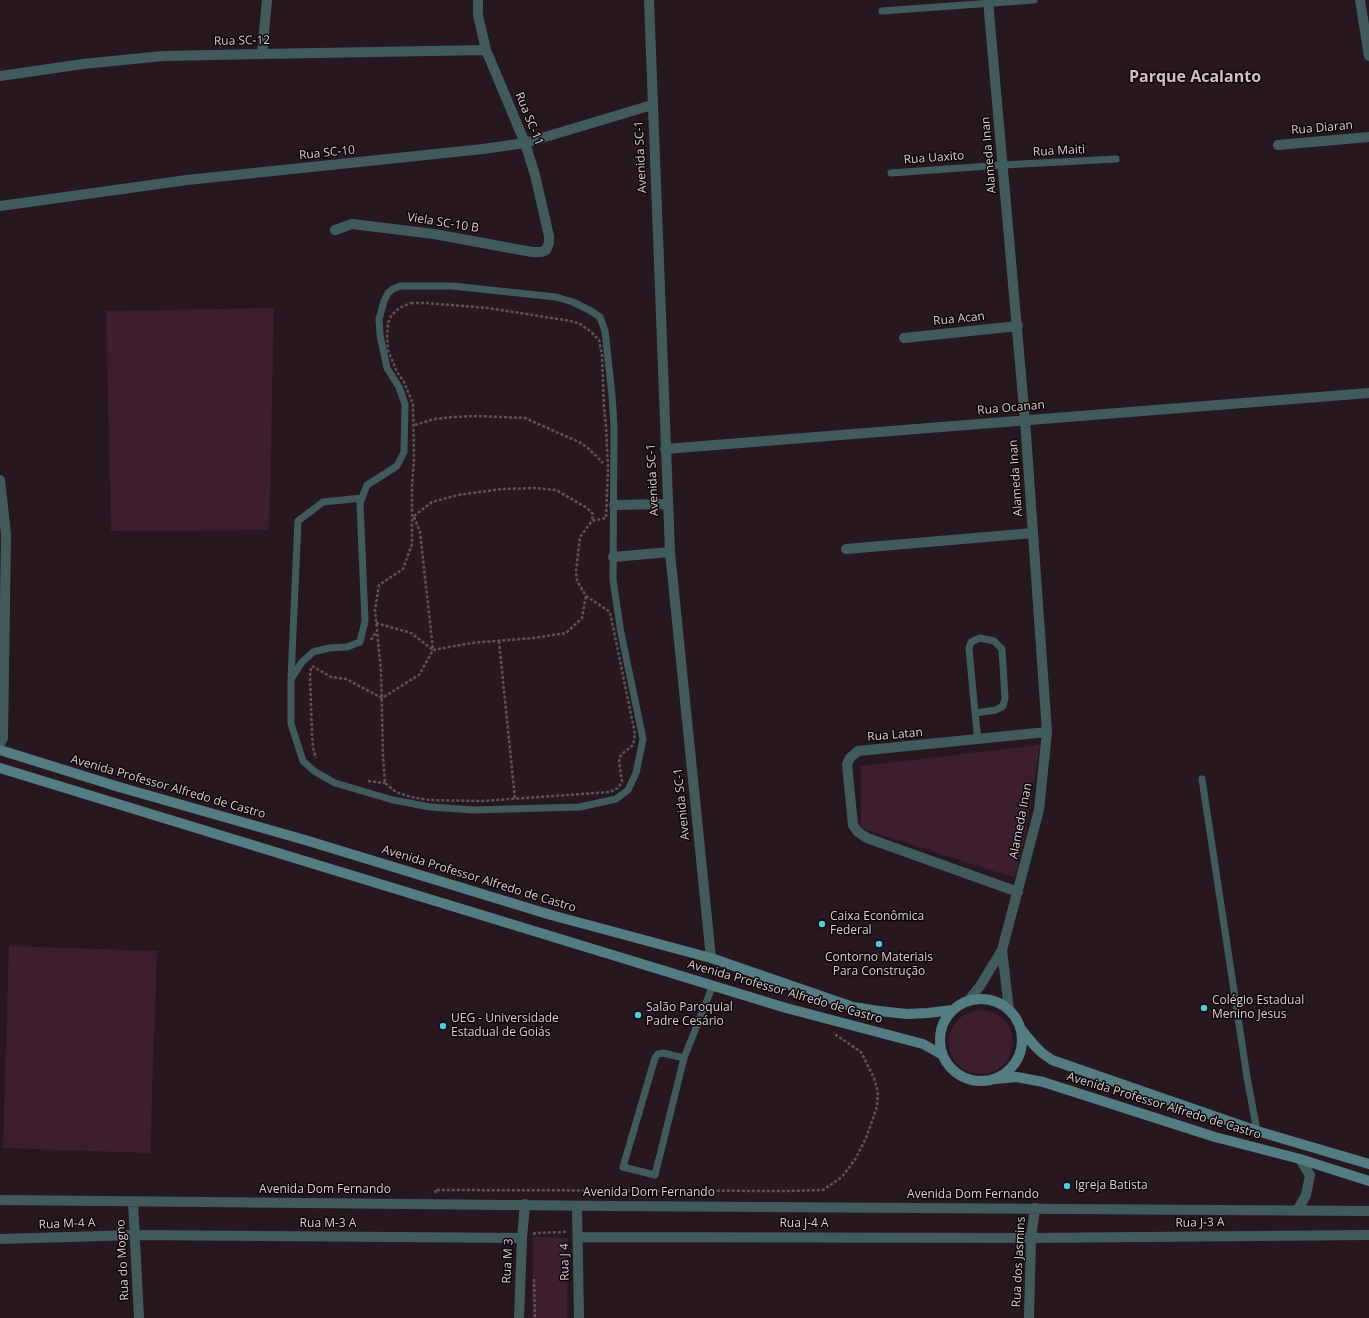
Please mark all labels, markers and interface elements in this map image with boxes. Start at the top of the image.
street label: Rua SC-12 [214,33,270,49]
district label: Parque Acalanto [1129,67,1261,87]
street label: Rua SC-11 [512,90,546,148]
street label: Alameda Inan [978,116,1000,194]
street label: Rua Diaran [1291,118,1353,138]
street label: Avenida SC-1 [632,120,650,194]
street label: Rua Maiti [1032,142,1086,160]
street label: Rua SC-10 [298,143,356,163]
street label: Rua Uaxito [903,149,965,167]
street label: Viela SC-10 B [406,210,480,236]
street label: Rua Acan [932,309,986,329]
street label: Rua Ocanan [977,398,1045,418]
street label: Alameda Inan [1006,439,1026,517]
street label: Avenida SC-1 [644,443,662,517]
street label: Rua Latan [867,725,923,745]
street label: Avenida Professor Alfredo de Castro [69,752,267,822]
street label: Avenida SC-1 [671,767,693,841]
street label: Alameda Inan [1007,782,1035,860]
street label: Avenida Professor Alfredo de Castro [380,843,578,915]
place label: Caixa Econômica Federal [830,910,924,938]
marker: Caixa Econômica Federal [817,919,827,929]
marker: Contorno Materiais Para Construção [874,939,884,949]
place label: Contorno Materiais Para Construção [825,951,933,979]
street label: Avenida Professor Alfredo de Castro [686,957,884,1027]
place label: Colégio Estadual Menino Jesus [1212,994,1304,1022]
place label: Salão Paroquial Padre Cesário [646,1001,733,1029]
marker: Colégio Estadual Menino Jesus [1199,1003,1209,1013]
marker: Salão Paroquial Padre Cesário [633,1010,643,1020]
place label: UEG - Universidade Estadual de Goiás [451,1012,559,1040]
marker: UEG - Universidade Estadual de Goiás [438,1021,448,1031]
street label: Avenida Professor Alfredo de Castro [1065,1070,1263,1142]
place label: Igreja Batista [1075,1179,1148,1193]
marker: Igreja Batista [1062,1181,1072,1191]
street label: Avenida Dom Fernando [259,1183,391,1197]
street label: Avenida Dom Fernando [583,1186,715,1200]
street label: Avenida Dom Fernando [907,1188,1039,1202]
street label: Rua J-3 A [1175,1215,1225,1231]
street label: Rua M-4 A [38,1216,96,1232]
street label: Rua dos Jasmins [1009,1216,1029,1308]
street label: Rua M-3 A [300,1217,356,1231]
street label: Rua J-4 A [779,1217,829,1231]
street label: Rua do Mogno [114,1219,132,1301]
street label: Rua M 3 [500,1238,516,1284]
street label: Rua J 4 [557,1243,573,1281]

